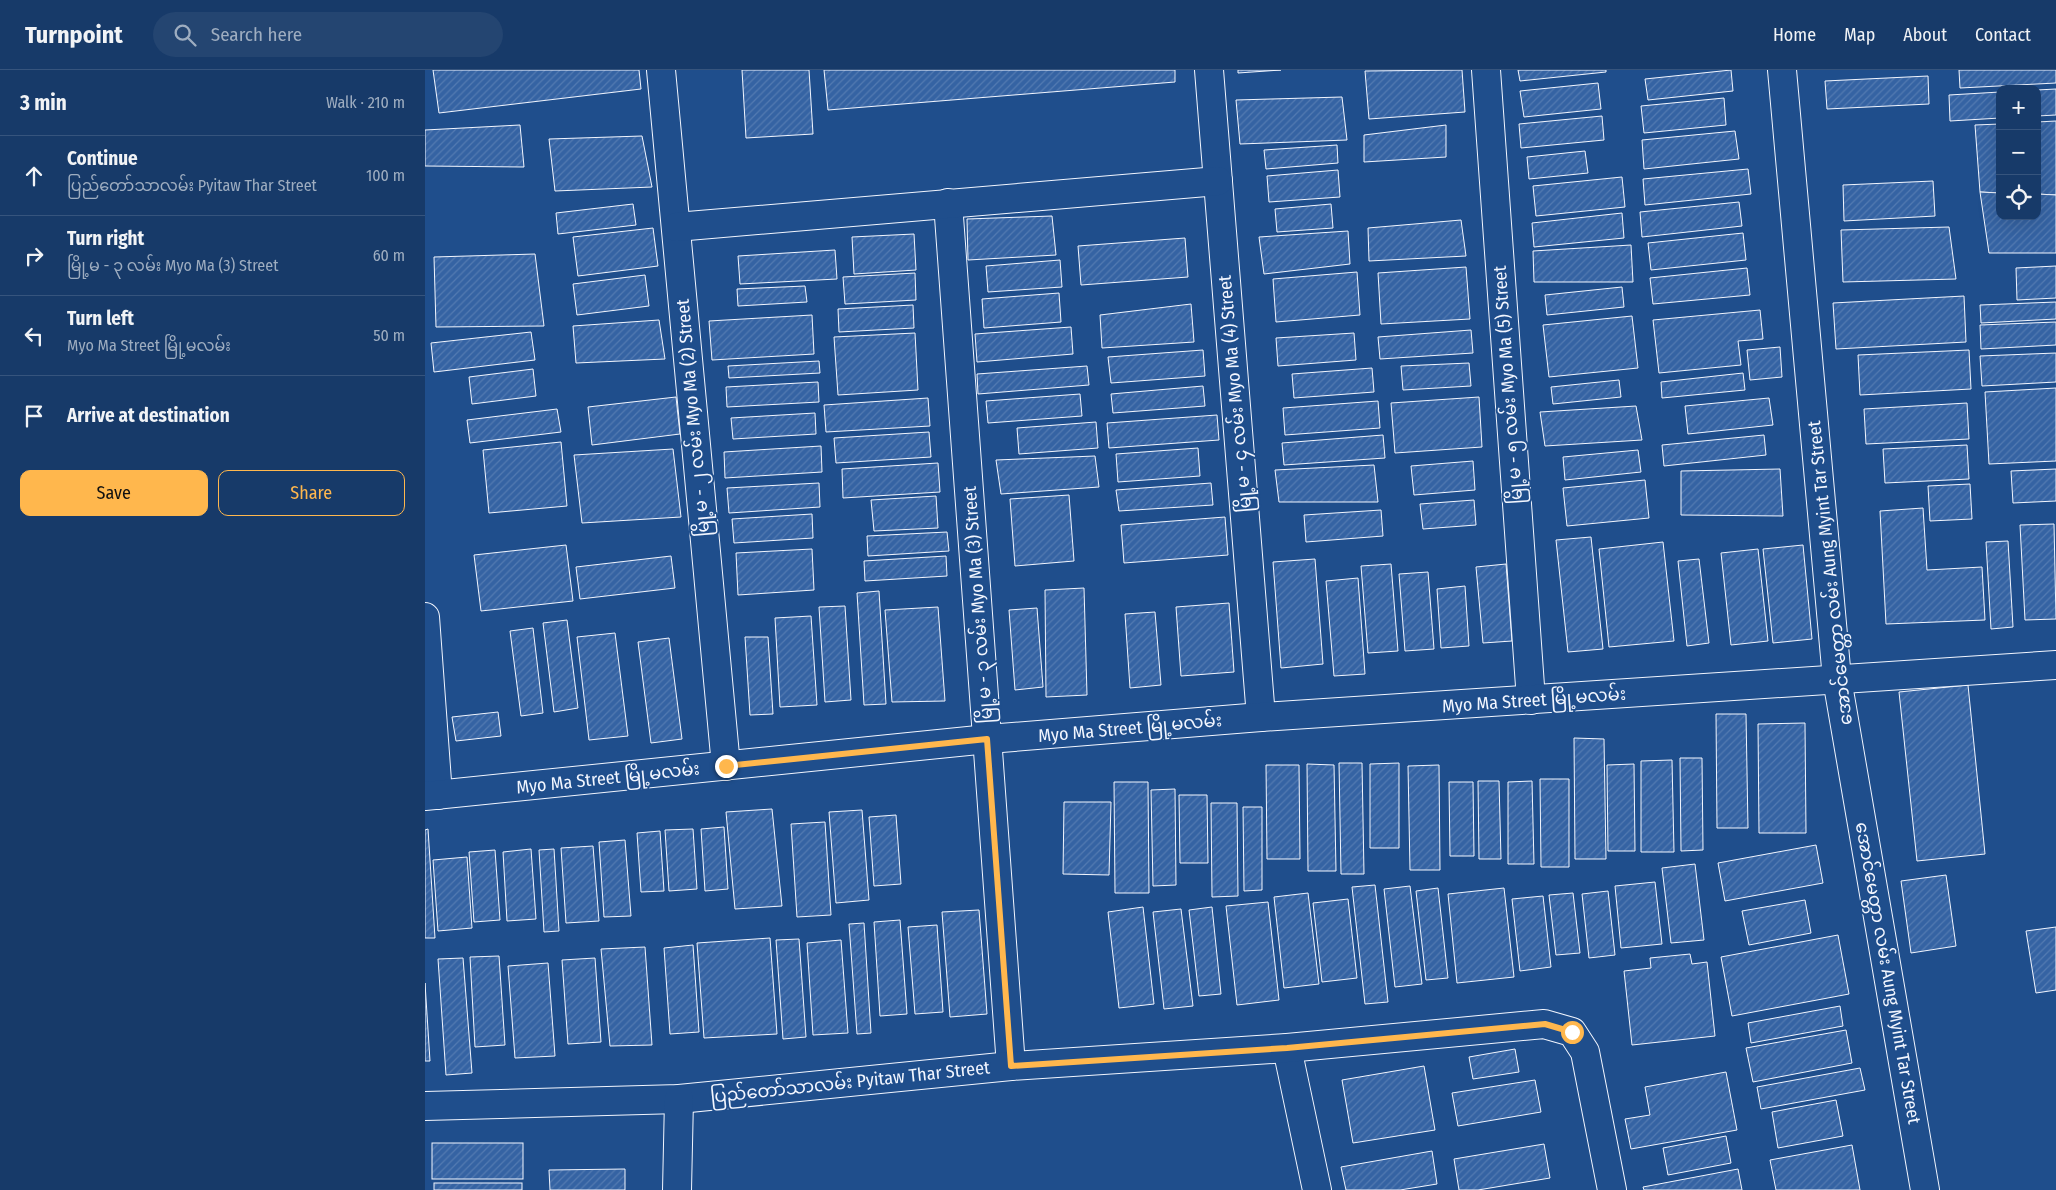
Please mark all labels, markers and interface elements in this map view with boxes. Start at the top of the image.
search box [153,12,503,57]
text: Turnpoint [25,21,123,49]
icon: search [171,21,199,49]
text: Search here [211,23,302,46]
text: Home [1773,24,1816,46]
text: Map [1844,24,1875,46]
text: About [1903,24,1947,46]
text: Contact [1975,24,2031,46]
map controls [1996,85,2041,220]
button: + [1996,85,2041,130]
text: 3 min [20,90,67,116]
text: Walk · 210 m [326,93,405,112]
button: − [1996,130,2041,175]
text: Continue [67,147,138,170]
icon: ahead [20,162,48,190]
text: 100 m [366,166,405,185]
button: locate [1996,175,2041,220]
text: ပြည်တော်သာလမ်း Pyitaw Thar Street [67,176,317,195]
text: Turn right [67,227,144,250]
icon: right [20,242,48,270]
text: 60 m [373,246,405,265]
text: မြို့မ - ၃ လမ်း Myo Ma (3) Street [67,256,278,275]
street label: မြို့မ - ၅ လမ်း Myo Ma (5) Street [1486,265,1531,505]
street label: မြို့မ - ၄ လမ်း Myo Ma (4) Street [1211,274,1260,514]
street label: မြို့မ - ၂ လမ်း Myo Ma (2) Street [669,298,718,538]
text: Turn left [67,307,134,330]
icon: left [20,322,48,350]
text: 50 m [373,326,405,345]
text: Myo Ma Street မြို့မလမ်း [67,336,231,355]
icon: arrive [20,402,48,430]
text: Arrive at destination [67,404,230,427]
street label: အောင်မေတ္တာ လမ်း Aung Myint Tar Street [1801,419,1861,727]
button: Save [20,470,208,516]
button: Share [218,470,405,516]
street label: မြို့မ - ၃ လမ်း Myo Ma (3) Street [956,485,1001,725]
street label: Myo Ma Street မြို့မလမ်း [1441,680,1627,721]
street label: Myo Ma Street မြို့မလမ်း [1037,706,1223,751]
street label: Myo Ma Street မြို့မလမ်း [515,754,701,803]
route end [715,755,738,778]
street label: အောင်မေတ္တာ လမ်း Aung Myint Tar Street [1847,820,1927,1126]
route start [1561,1021,1584,1044]
street label: ပြည်တော်သာလမ်း Pyitaw Thar Street [709,1054,991,1112]

